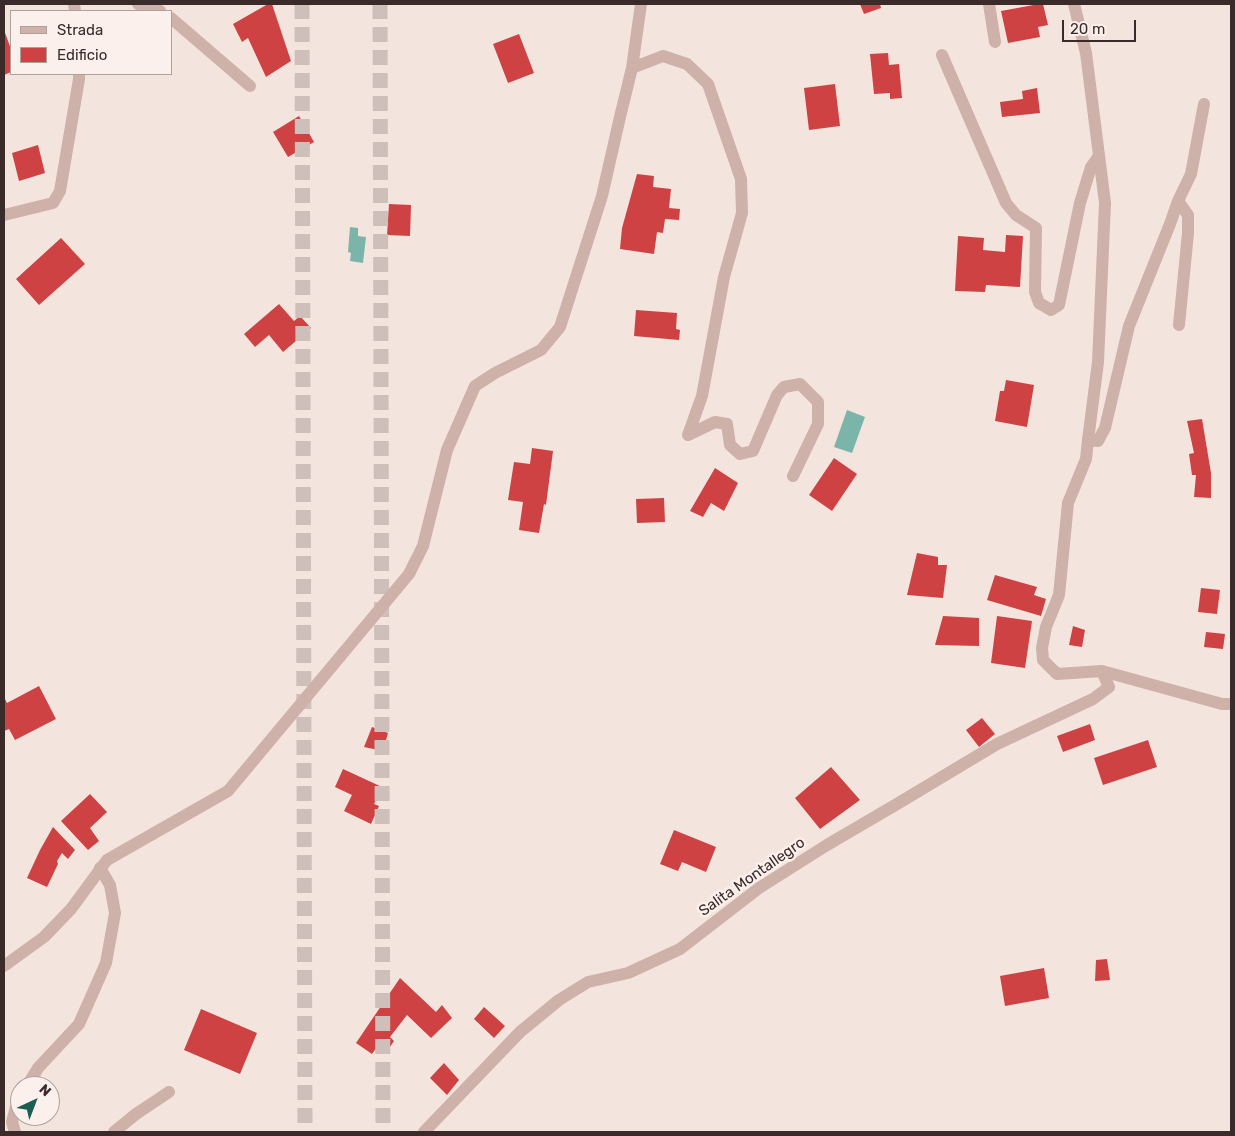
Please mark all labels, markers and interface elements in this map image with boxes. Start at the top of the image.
legend [10,10,172,75]
scale bar [1065,10,1139,42]
text: 20 m [1070,20,1105,38]
text: Strada [57,21,103,39]
text: Edificio [57,46,107,64]
street label: Salita Montallegro [696,834,808,920]
north arrow [10,1076,60,1126]
text: N [35,1081,54,1100]

